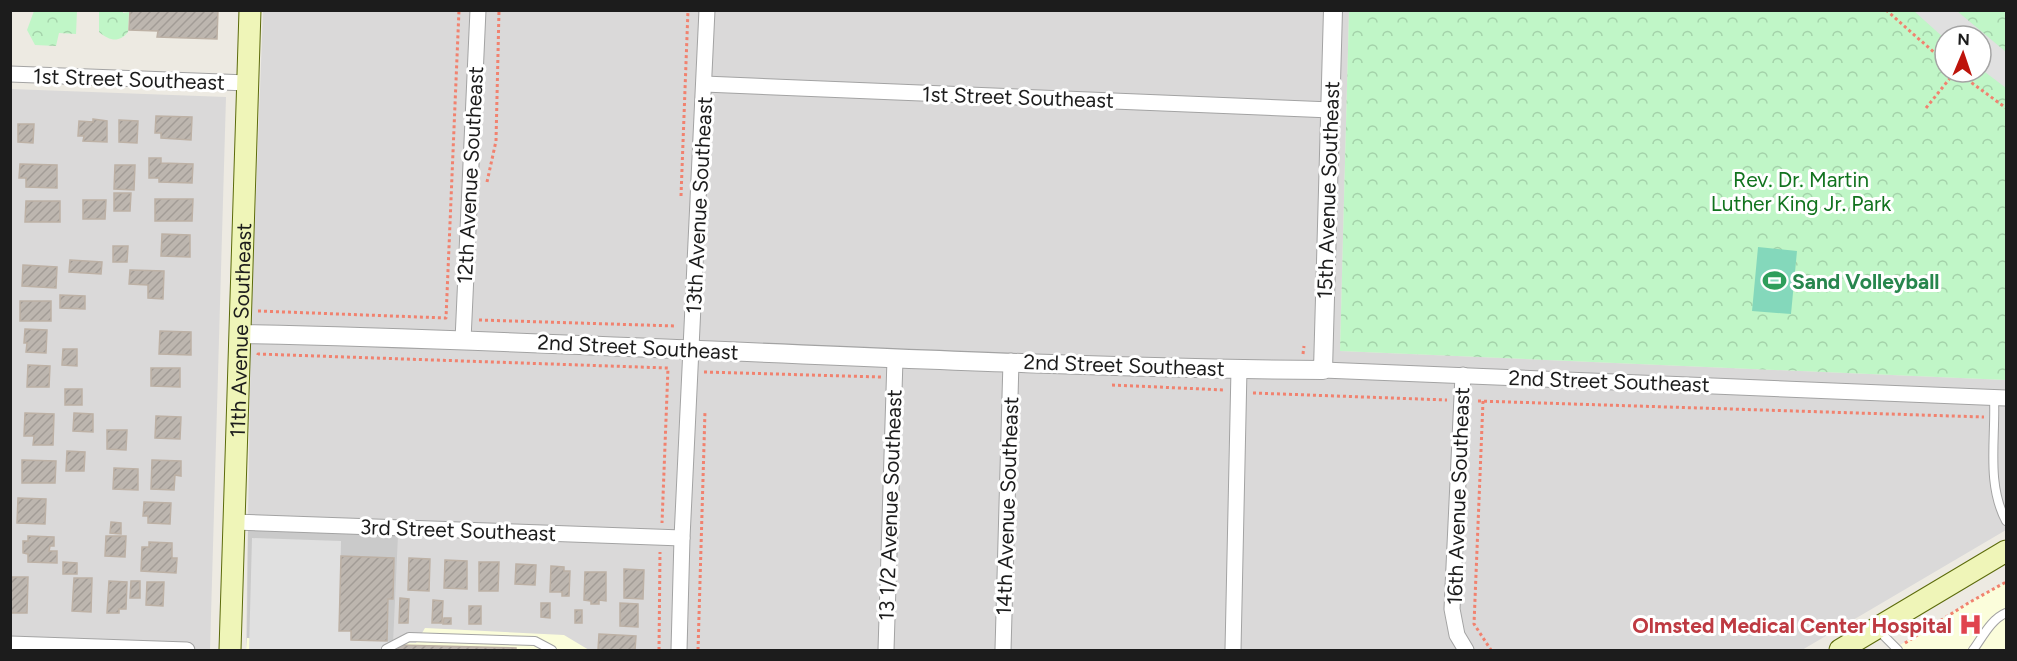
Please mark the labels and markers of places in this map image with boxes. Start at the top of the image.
sports icon: Sand Volleyball [1761,268,1787,294]
place label: Sand Volleyball [1792,269,1940,294]
hospital icon: Olmsted Medical Center Hospital [1957,612,1983,638]
place label: Olmsted Medical Center Hospital [1632,613,1952,638]

